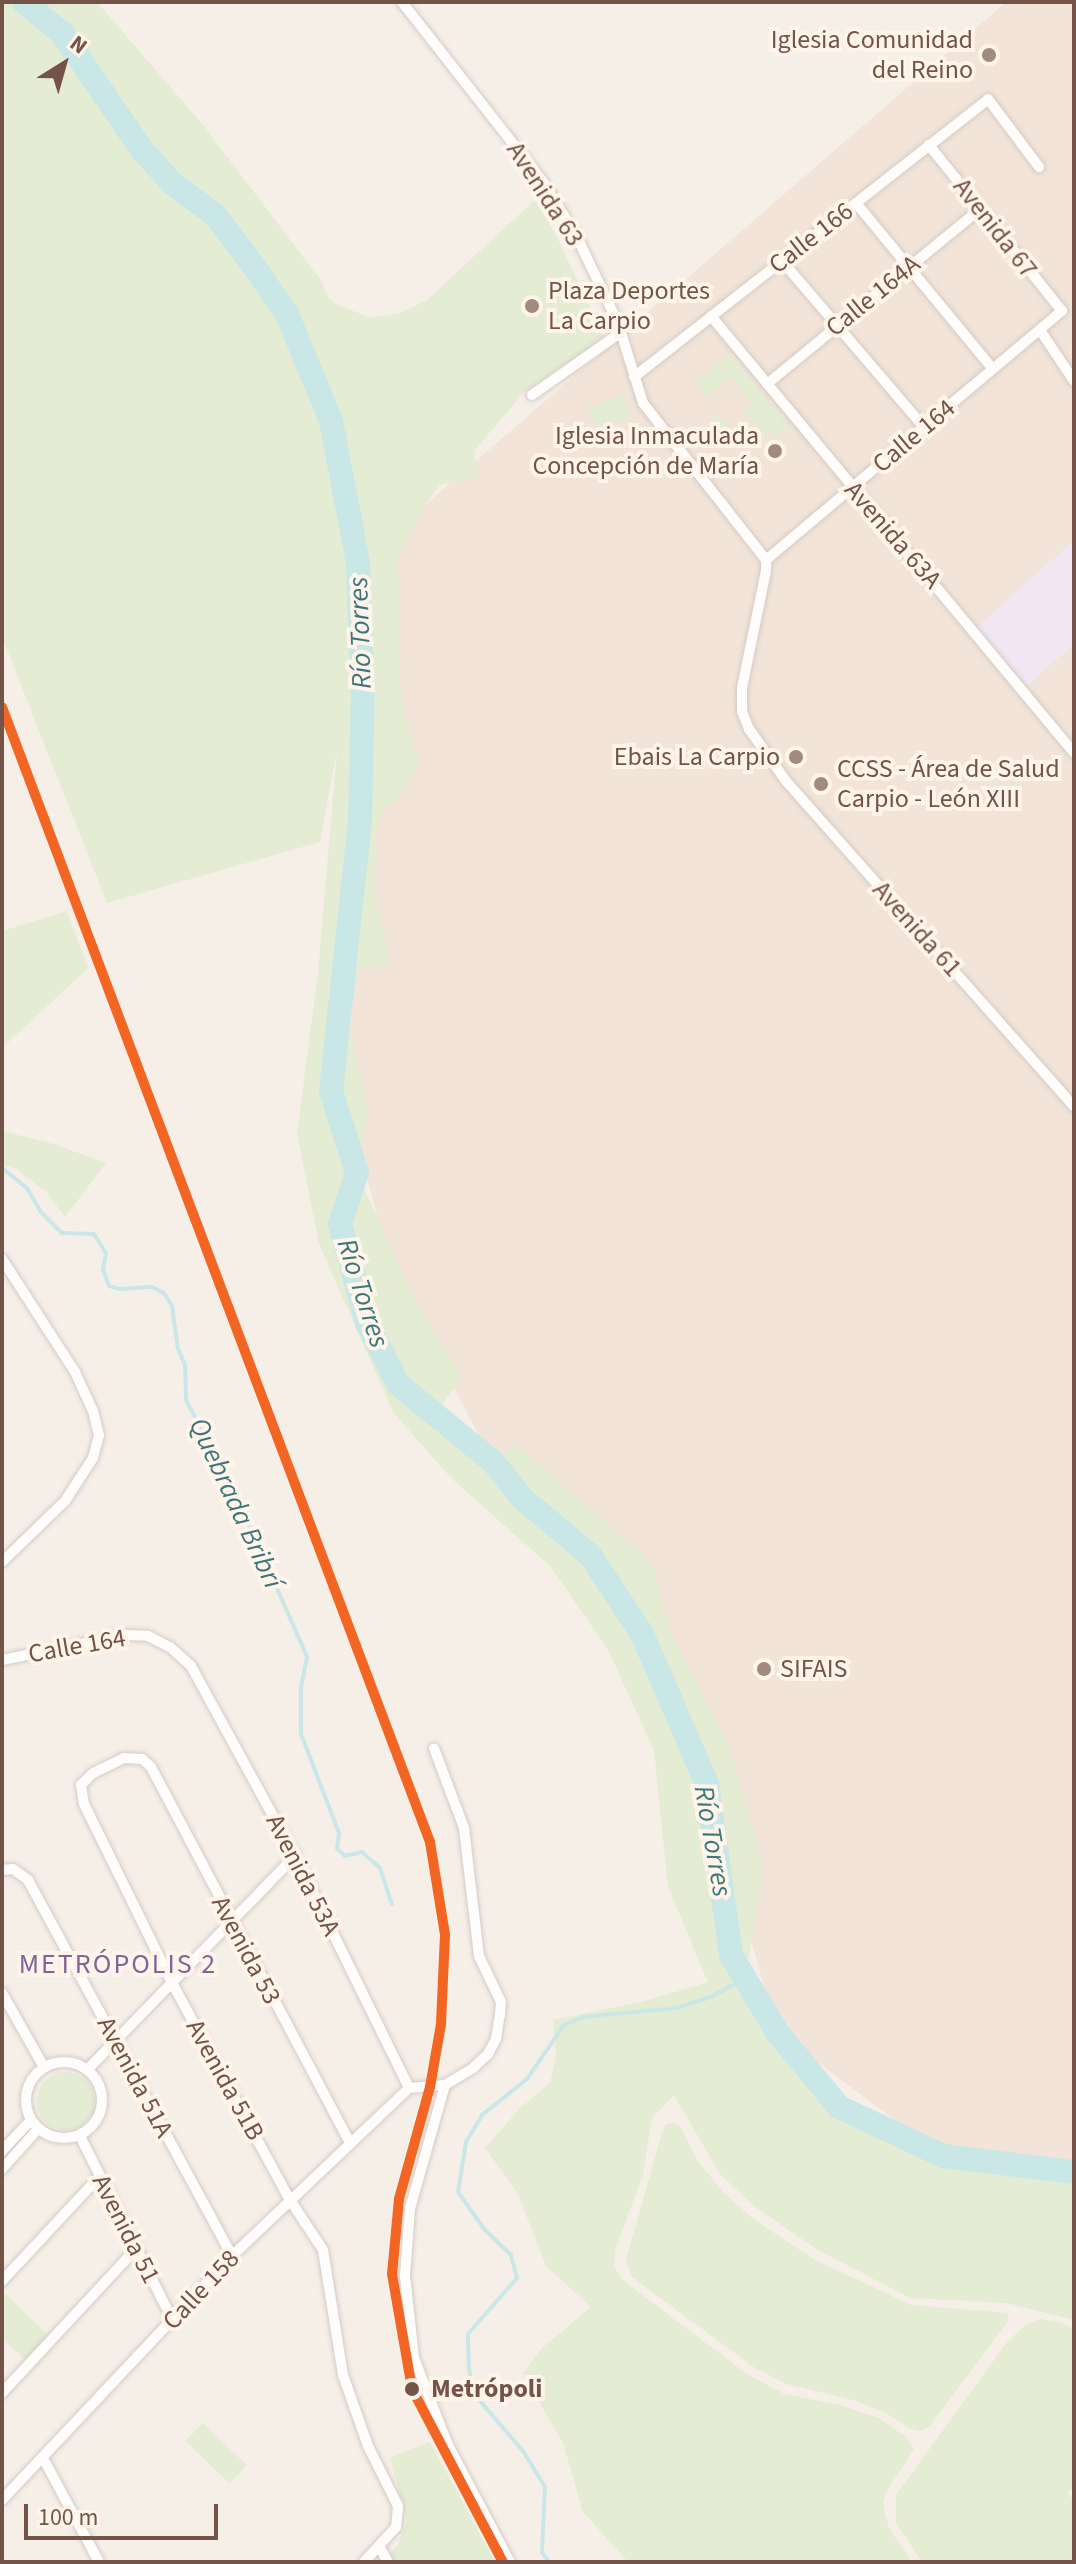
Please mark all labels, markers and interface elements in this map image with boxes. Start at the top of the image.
north arrow [24,24,104,104]
place label: Iglesia Comunidad del Reino [771,24,973,86]
text: N [63,28,94,62]
marker: Iglesia Comunidad del Reino [980,46,998,64]
street label: Avenida 63 [500,136,590,252]
street label: Avenida 67 [946,172,1044,284]
street label: Calle 166 [763,196,859,280]
street label: Calle 164A [820,249,926,343]
place label: Plaza Deportes La Carpio [548,275,710,336]
marker: Plaza Deportes La Carpio [523,297,541,315]
street label: Calle 164 [866,393,962,479]
place label: Iglesia Inmaculada Concepción de María [532,420,759,482]
marker: Iglesia Inmaculada Concepción de María [766,442,784,460]
street label: Avenida 63A [838,475,948,595]
water label: Río Torres [341,576,379,690]
place label: Ebais La Carpio [614,741,780,773]
marker: Ebais La Carpio [787,748,805,766]
place label: CCSS - Área de Salud Carpio - León XIII [837,753,1060,814]
marker: CCSS - Área de Salud Carpio - León XIII [812,775,830,793]
street label: Avenida 61 [866,875,968,983]
water label: Río Torres [330,1234,396,1352]
water label: Quebrada Bribrí [182,1412,290,1594]
street label: Calle 164 [26,1622,128,1670]
place label: SIFAIS [780,1653,847,1685]
marker: SIFAIS [755,1660,773,1678]
water label: Río Torres [687,1783,739,1899]
street label: Avenida 53A [259,1809,347,1941]
street label: Avenida 53 [205,1891,287,2009]
district label: METRÓPOLIS 2 [19,1947,217,1981]
street label: Avenida 51A [90,2011,180,2143]
street label: Avenida 51B [179,2014,271,2146]
street label: Avenida 51 [85,2169,167,2289]
street label: Calle 158 [156,2243,246,2337]
place label: Metrópoli [431,2373,542,2405]
marker: Metrópoli [400,2377,424,2401]
scale bar [28,2488,222,2538]
text: 100 m [38,2500,98,2535]

